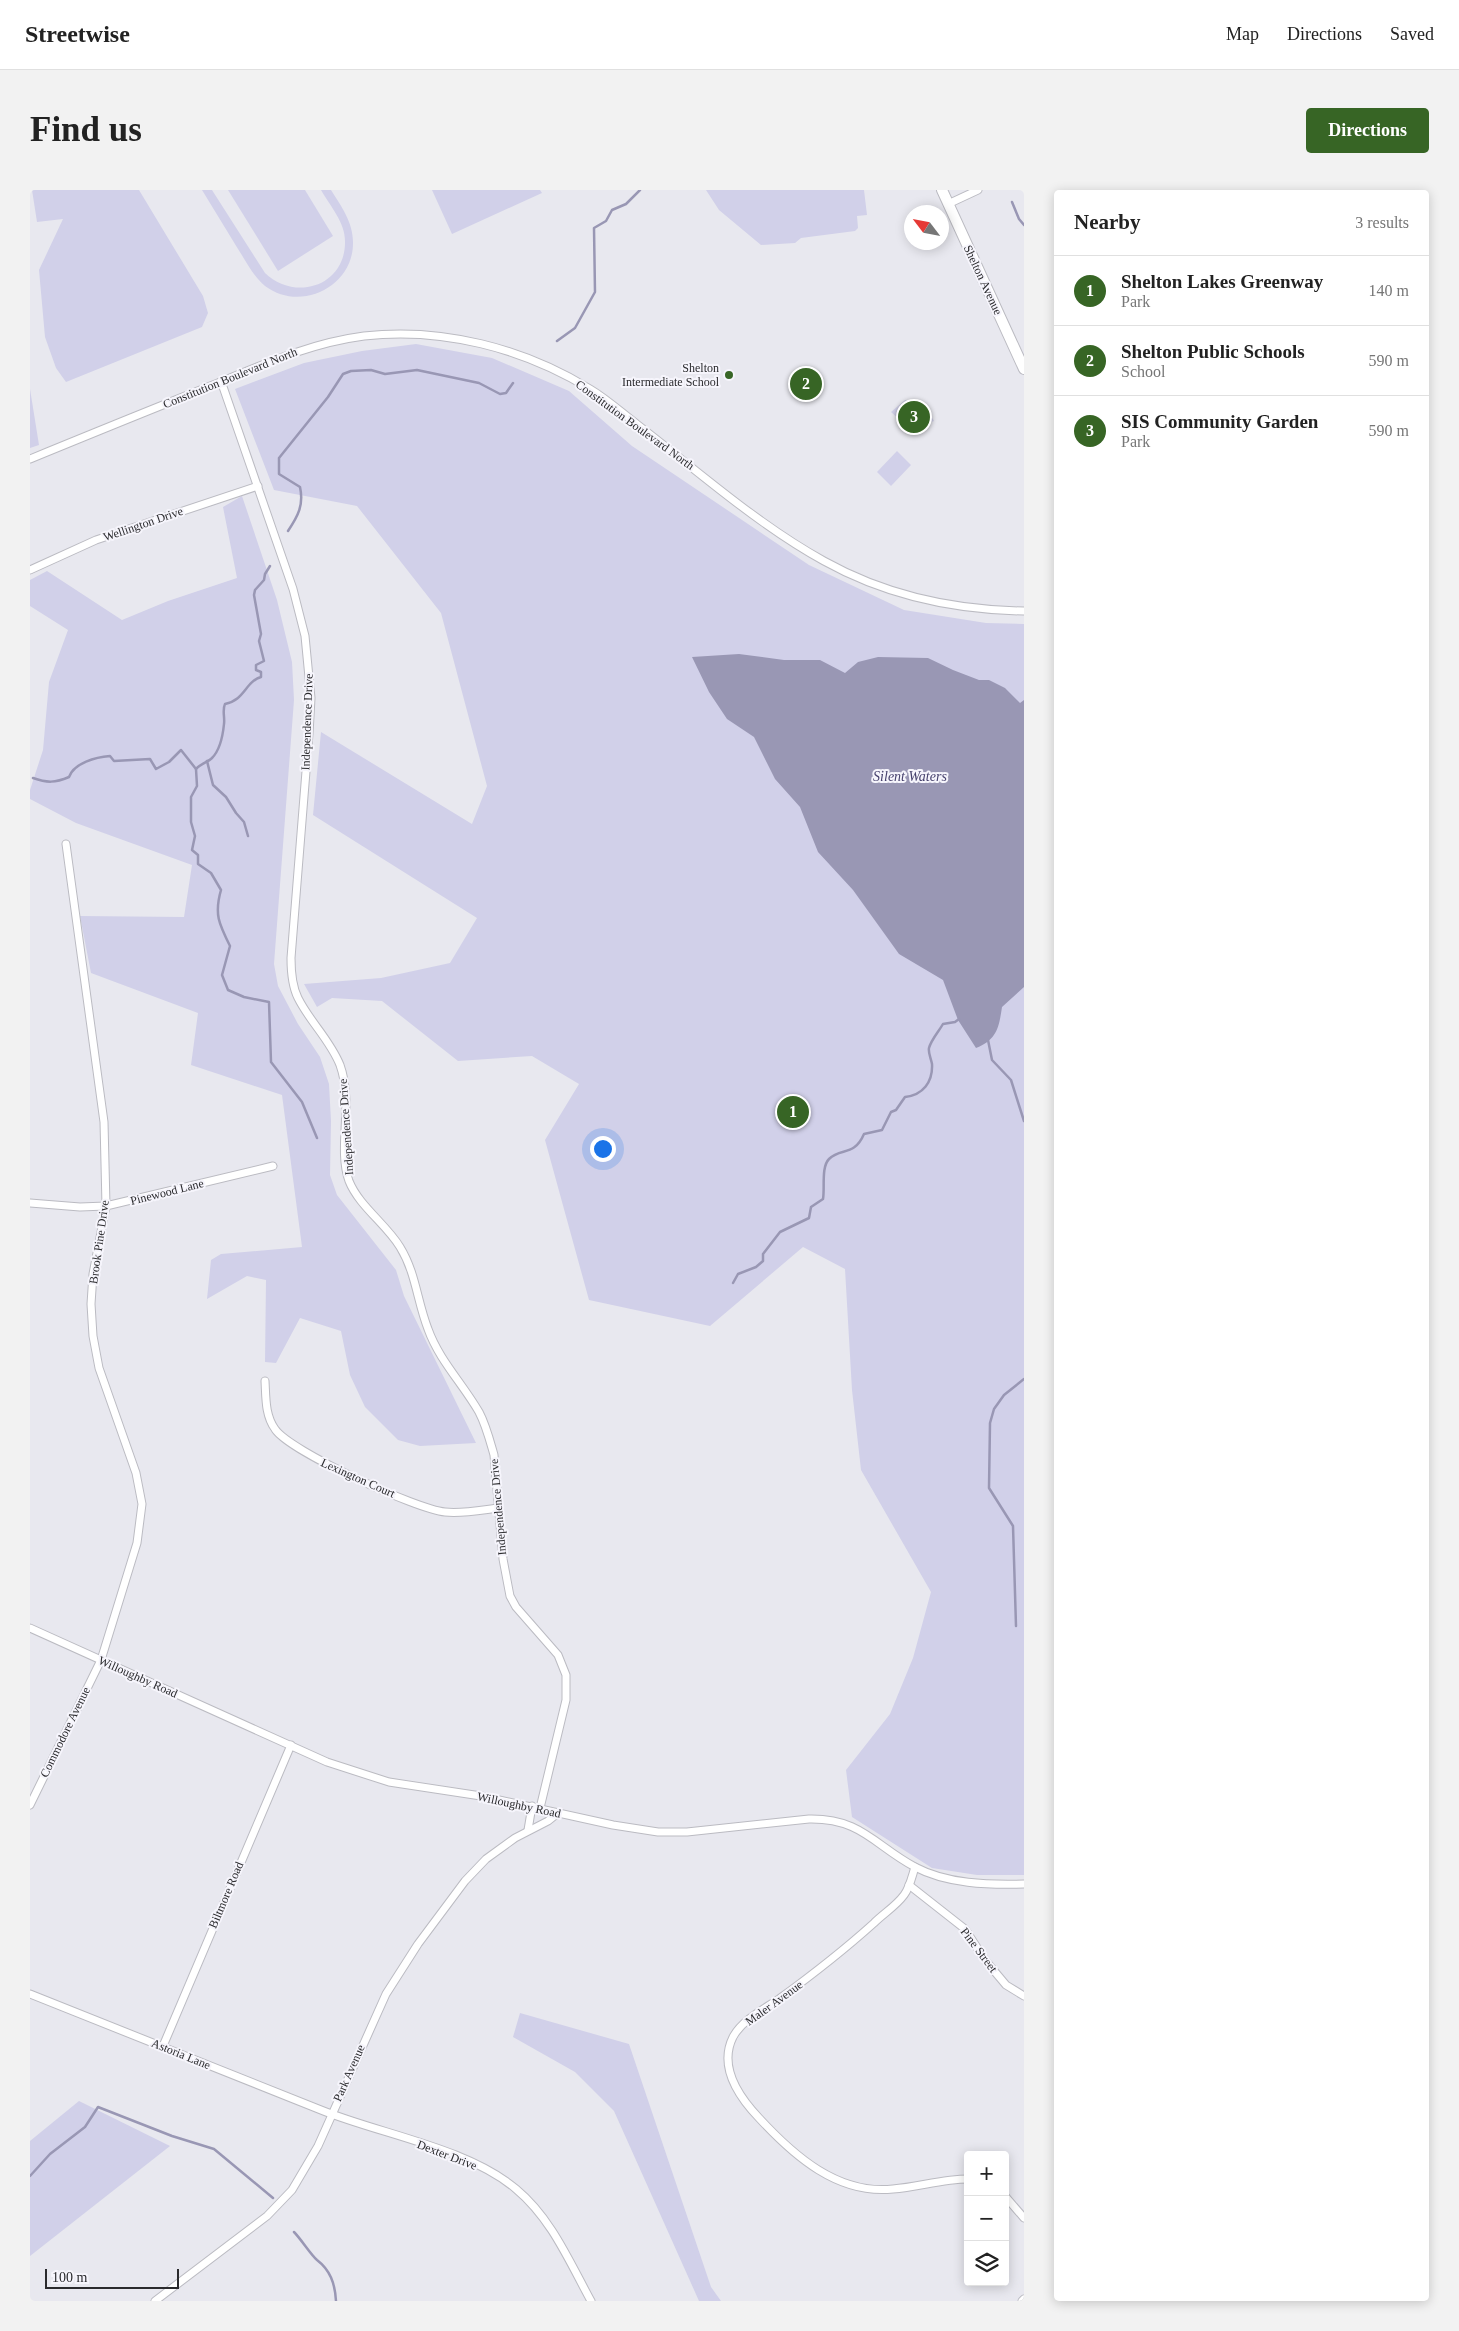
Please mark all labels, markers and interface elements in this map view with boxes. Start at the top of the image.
text: Streetwise [25,21,130,47]
text: Map [1226,24,1259,44]
text: Directions [1287,24,1362,44]
text: Saved [1390,24,1434,44]
button: Directions [1306,108,1429,153]
text: Find us [30,110,142,149]
north arrow [904,205,949,250]
text: Nearby [1074,210,1141,234]
text: 3 results [1355,214,1409,231]
street label: Shelton Avenue [961,243,1005,317]
text: Shelton Lakes Greenway [1121,271,1323,292]
text: 1 [1086,282,1094,299]
text: 140 m [1369,282,1409,299]
text: Park [1121,293,1150,310]
text: Shelton Public Schools [1121,341,1305,362]
street label: Constitution Boulevard North [161,345,299,411]
text: 2 [1086,352,1094,369]
text: 590 m [1369,352,1409,369]
place label: Shelton Intermediate School [622,361,720,389]
text: School [1121,363,1165,380]
pin: 2 [790,365,822,403]
marker: Shelton Intermediate School [723,369,735,381]
street label: Constitution Boulevard North [573,377,697,473]
pin: 3 [898,398,930,436]
text: SIS Community Garden [1121,411,1318,432]
text: 3 [1086,422,1094,439]
text: 590 m [1369,422,1409,439]
text: Park [1121,433,1150,450]
street label: Wellington Drive [101,504,185,544]
street label: Independence Drive [298,673,316,771]
water label: Silent Waters [873,769,947,784]
street label: Independence Drive [336,1078,356,1176]
pin: 1 [777,1093,809,1131]
your location [590,1136,616,1162]
street label: Pinewood Lane [129,1176,205,1208]
street label: Brook Pine Drive [86,1199,112,1285]
street label: Lexington Court [319,1455,398,1501]
street label: Independence Drive [487,1458,509,1556]
street label: Willoughby Road [96,1653,180,1701]
street label: Commodore Avenue [37,1685,93,1779]
street label: Willoughby Road [476,1789,562,1821]
street label: Biltmore Road [206,1860,246,1930]
street label: Pine Street [958,1925,1001,1976]
street label: Maler Avenue [743,1978,805,2028]
street label: Astoria Lane [149,2036,213,2072]
street label: Park Avenue [330,2042,368,2104]
street label: Dexter Drive [415,2137,479,2173]
map controls [964,2151,1009,2286]
button: + [964,2151,1009,2196]
button: − [964,2196,1009,2241]
button: layers [964,2241,1009,2286]
scale bar [45,2266,179,2289]
text: 100 m [52,2270,87,2285]

